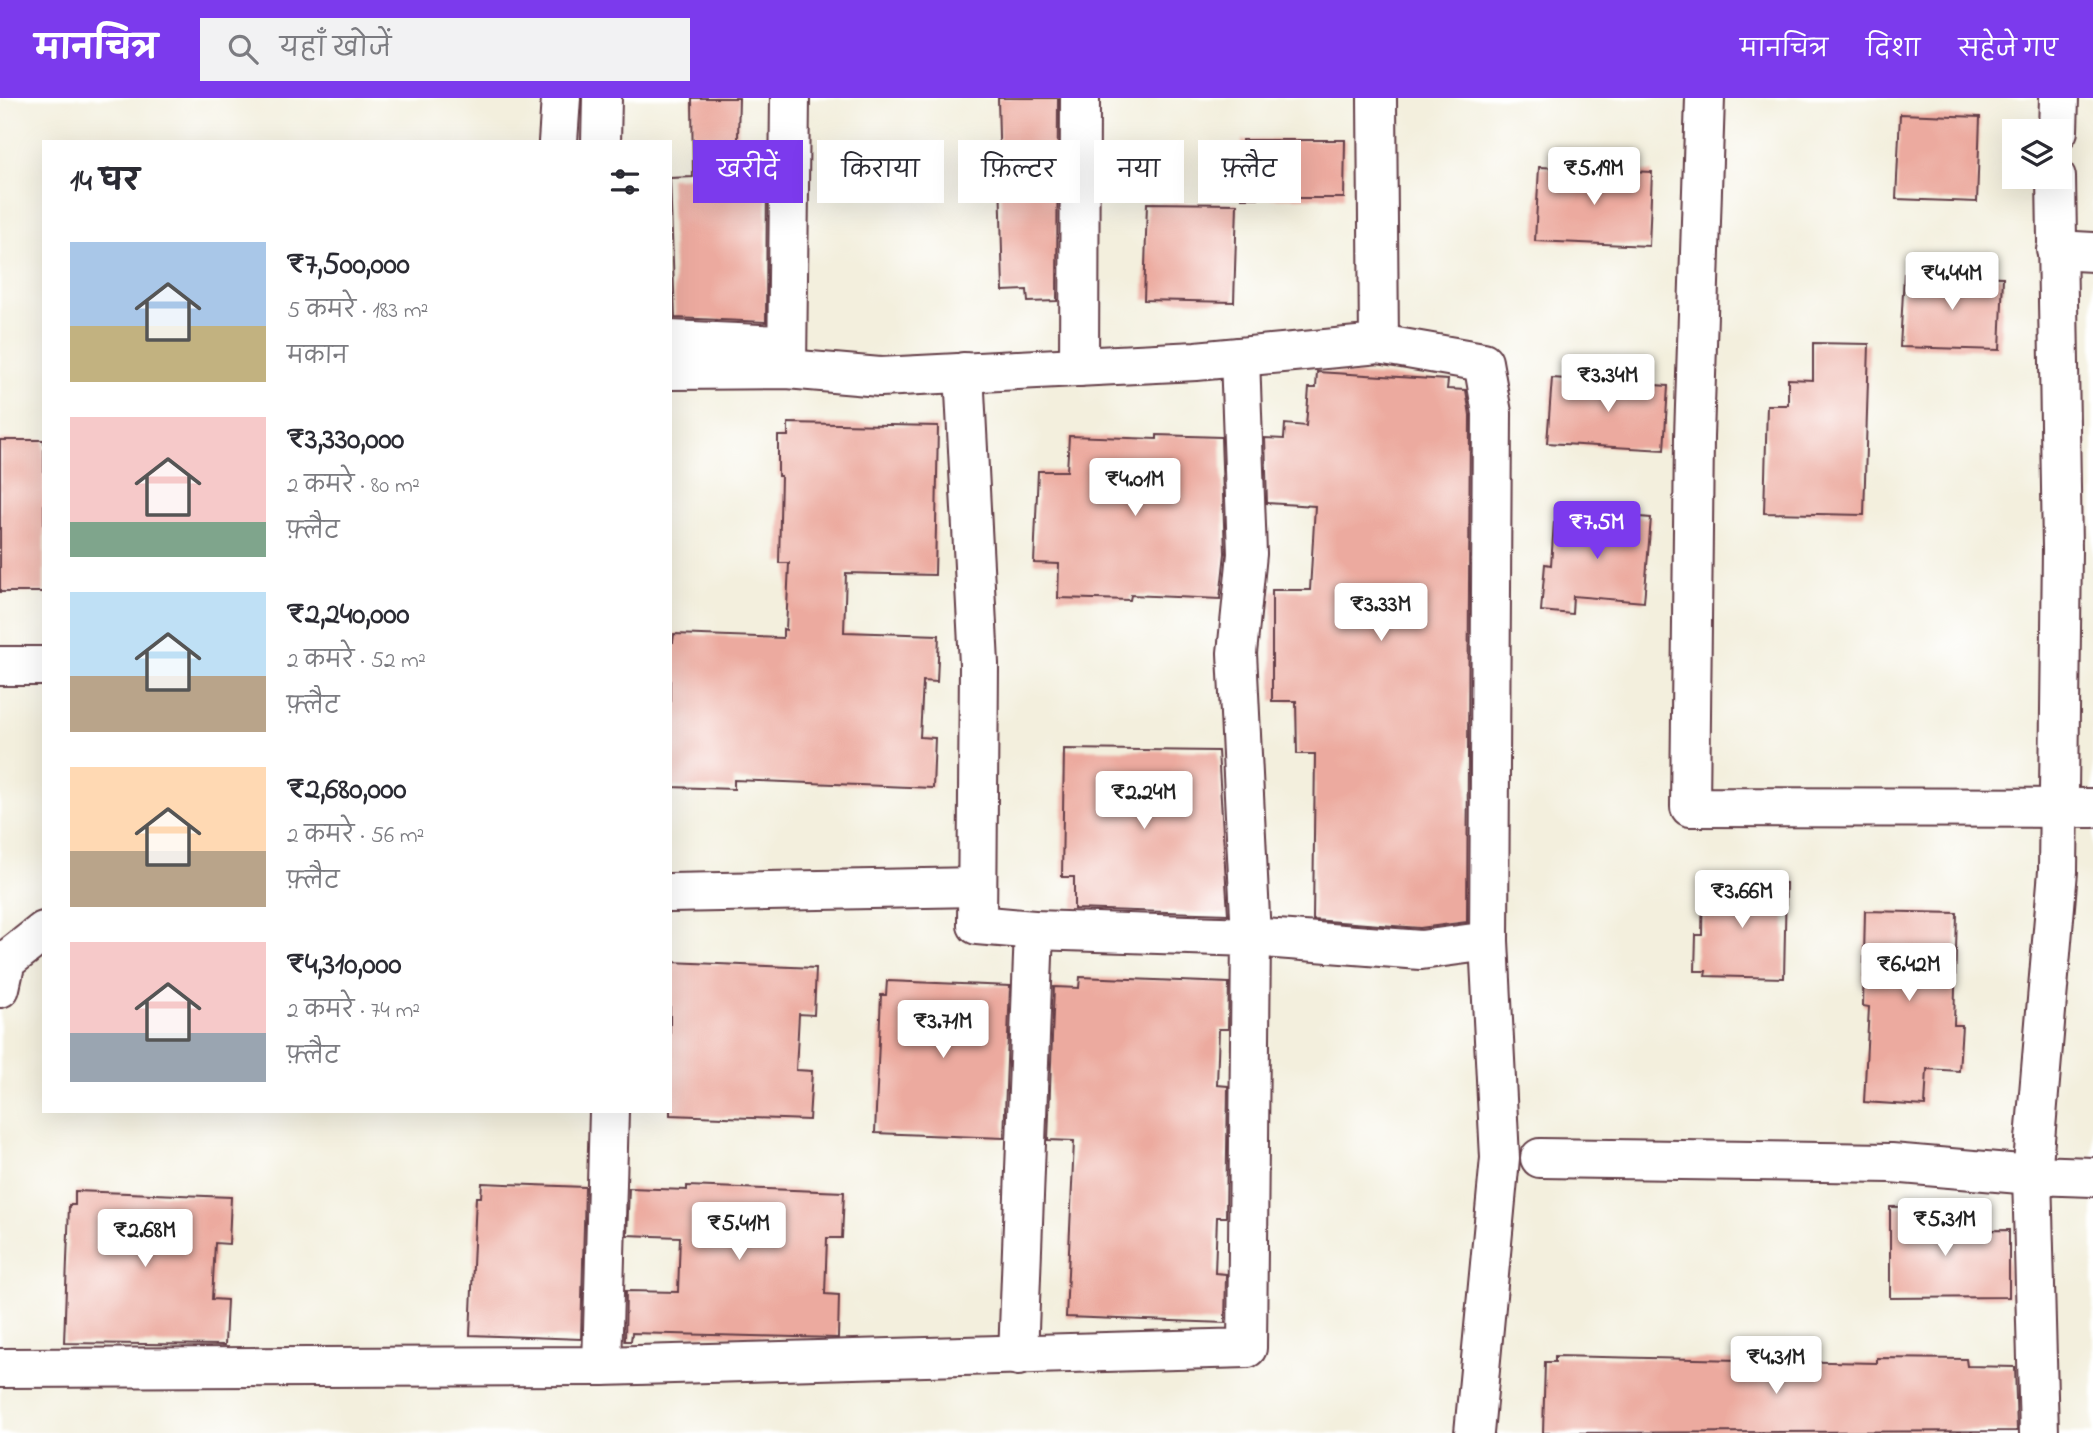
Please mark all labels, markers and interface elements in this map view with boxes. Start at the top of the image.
search box [200,18,690,81]
text: मानचित्र [35,26,158,74]
icon: search [224,30,262,68]
text: यहाँ खोजें [280,31,391,69]
text: मानचित्र [1740,33,1828,68]
text: दिशा [1866,33,1920,68]
text: सहेजे गए [1958,33,2058,68]
map controls [2002,119,2072,189]
button: layers [2002,119,2072,189]
chip: खरीदें [693,140,803,203]
chip: किराया [817,140,944,203]
chip: फ़िल्टर [958,140,1080,203]
chip: नया [1094,140,1184,203]
chip: फ़्लैट [1198,140,1301,203]
pin: ₹5.19M [1537,148,1651,207]
text: ₹5.19M [1564,153,1624,186]
text: 14 घर [70,161,139,205]
icon: filters [606,163,644,201]
text: ₹7,500,000 [287,244,410,288]
pin: ₹4.44M [1895,252,2009,312]
text: ₹4.44M [1922,258,1982,291]
icon: home [126,270,210,354]
text: 5 कमरे · 183 m² [287,295,428,328]
text: मकान [287,341,348,374]
pin: ₹3.34M [1551,354,1665,414]
text: ₹3.34M [1578,360,1638,393]
text: ₹3,330,000 [287,419,404,463]
icon: home [126,445,210,529]
pin: ₹4.01M [1078,458,1192,518]
text: ₹4.01M [1105,464,1165,497]
text: 2 कमरे · 80 m² [287,470,420,503]
pin: ₹7.5M [1548,502,1646,561]
text: ₹7.5M [1569,507,1625,540]
text: फ़्लैट [287,516,339,549]
pin: ₹3.33M [1324,584,1438,643]
text: ₹3.33M [1351,589,1411,622]
text: ₹2,240,000 [287,594,409,638]
icon: home [126,620,210,704]
text: 2 कमरे · 52 m² [287,645,426,678]
text: फ़्लैट [287,691,339,724]
text: ₹2,680,000 [287,769,407,813]
pin: ₹2.24M [1087,772,1201,831]
text: ₹2.24M [1112,777,1176,810]
icon: home [126,795,210,879]
text: 2 कमरे · 56 m² [287,820,424,853]
text: फ़्लैट [287,866,339,899]
pin: ₹3.66M [1685,870,1799,930]
text: ₹3.66M [1711,876,1773,909]
text: ₹4,310,000 [287,944,401,988]
pin: ₹6.42M [1852,944,1966,1003]
text: ₹6.42M [1877,949,1941,982]
icon: home [126,970,210,1054]
text: 2 कमरे · 74 m² [287,995,420,1028]
pin: ₹3.71M [886,1000,1000,1060]
text: ₹3.71M [914,1006,972,1039]
text: फ़्लैट [287,1041,339,1074]
pin: ₹5.31M [1888,1198,2002,1258]
pin: ₹5.41M [682,1202,796,1262]
text: ₹5.31M [1914,1204,1976,1237]
text: ₹5.41M [708,1208,770,1241]
pin: ₹2.68M [88,1210,202,1269]
text: ₹2.68M [114,1215,176,1248]
pin: ₹4.31M [1719,1336,1833,1396]
text: ₹4.31M [1747,1342,1805,1375]

